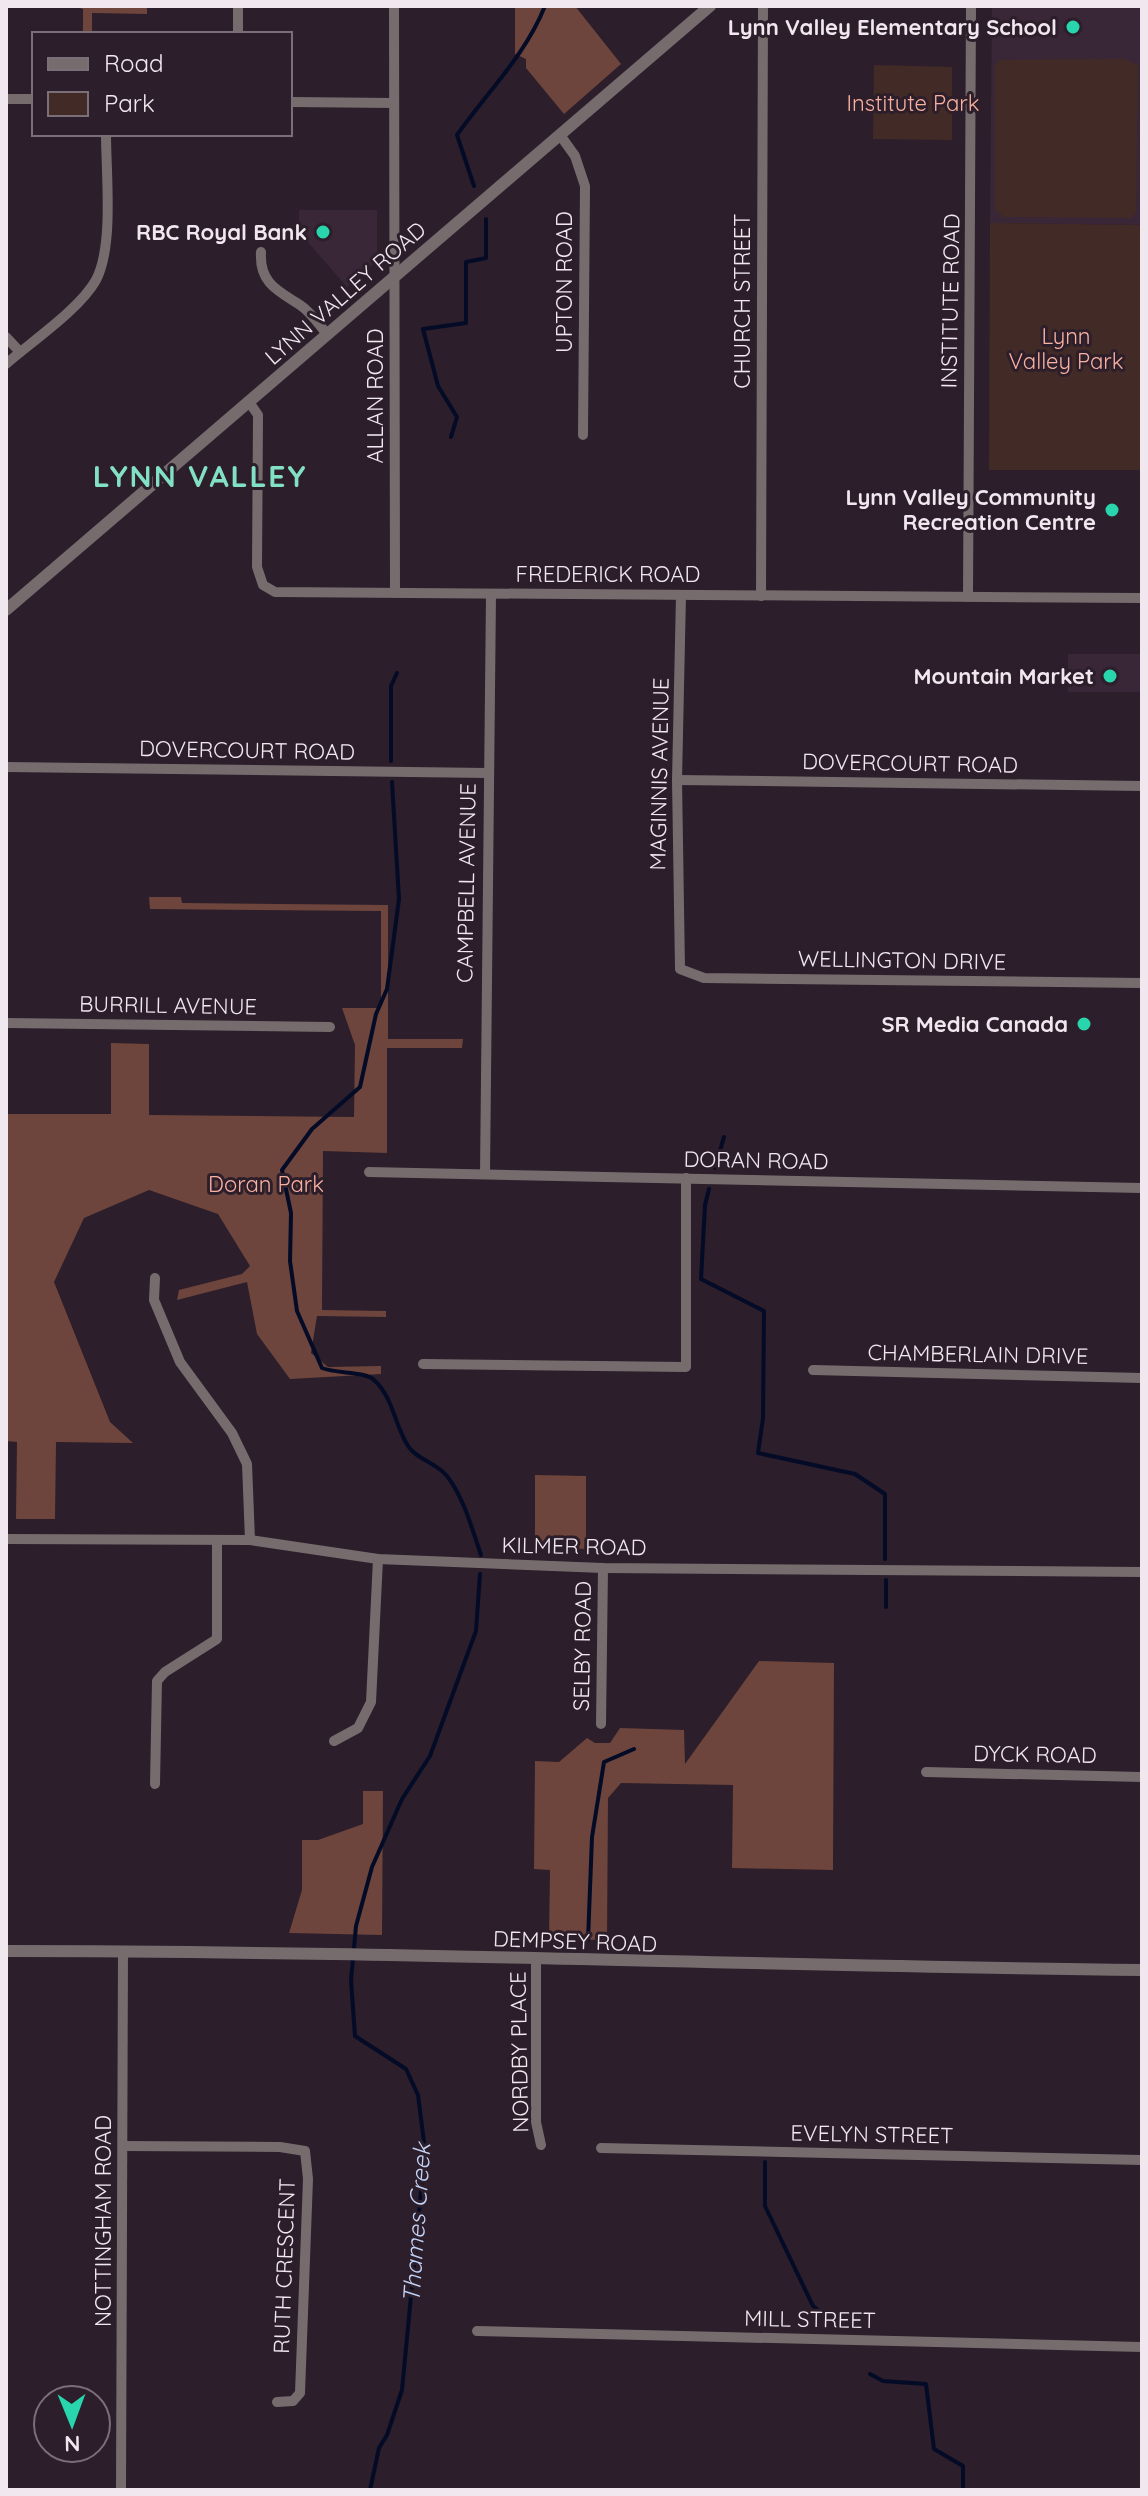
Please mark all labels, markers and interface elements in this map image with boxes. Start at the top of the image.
place label: Lynn Valley Elementary School [728,13,1057,41]
marker: Lynn Valley Elementary School [1064,18,1082,36]
legend [32,32,292,136]
text: Road [104,48,164,78]
text: Park [104,88,155,118]
park label: Institute Park [846,89,980,117]
street label: UPTON ROAD [550,211,578,353]
street label: CHURCH STREET [728,213,756,389]
street label: INSTITUTE ROAD [934,213,966,389]
street label: LYNN VALLEY ROAD [259,215,431,371]
place label: RBC Royal Bank [136,218,307,246]
marker: RBC Royal Bank [314,223,332,241]
park label: Lynn Valley Park [1009,322,1123,375]
street label: ALLAN ROAD [361,328,389,464]
district label: LYNN VALLEY [93,457,307,495]
place label: Lynn Valley Community Recreation Centre [846,483,1096,536]
marker: Lynn Valley Community Recreation Centre [1103,501,1121,519]
street label: FREDERICK ROAD [516,560,700,588]
place label: Mountain Market [914,662,1094,690]
marker: Mountain Market [1101,667,1119,685]
street label: MAGINNIS AVENUE [643,677,675,871]
street label: DOVERCOURT ROAD [139,734,355,766]
street label: DOVERCOURT ROAD [802,747,1018,779]
street label: CAMPBELL AVENUE [450,783,482,983]
street label: WELLINGTON DRIVE [798,944,1006,976]
street label: BURRILL AVENUE [79,989,257,1021]
place label: SR Media Canada [881,1010,1068,1038]
marker: SR Media Canada [1075,1015,1093,1033]
street label: DORAN ROAD [683,1145,829,1175]
park label: Doran Park [208,1170,324,1198]
street label: CHAMBERLAIN DRIVE [867,1338,1089,1370]
street label: KILMER ROAD [501,1531,647,1561]
street label: SELBY ROAD [567,1581,597,1711]
street label: DYCK ROAD [973,1739,1097,1769]
street label: DEMPSEY ROAD [493,1924,657,1958]
street label: NORDBY PLACE [504,1971,534,2133]
street label: NOTTINGHAM ROAD [89,2115,117,2327]
street label: EVELYN STREET [790,2119,954,2149]
water label: Thames Creek [395,2140,437,2304]
street label: RUTH CRESCENT [267,2178,301,2354]
street label: MILL STREET [744,2304,876,2334]
north arrow [32,2384,112,2464]
text: N [64,2430,81,2458]

